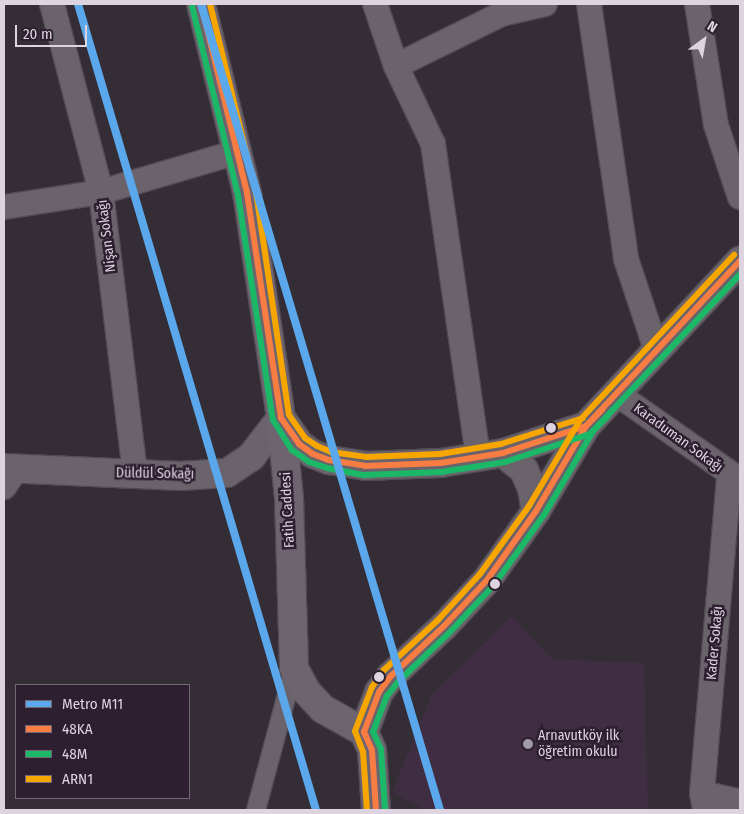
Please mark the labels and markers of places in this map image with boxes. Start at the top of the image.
unlabelled marker [546,423,556,433]
unlabelled marker [490,579,500,589]
unlabelled marker [374,672,384,682]
place label: Arnavutköy ilk öğretim okulu [538,728,619,760]
marker: Arnavutköy ilk öğretim okulu [522,738,534,750]

